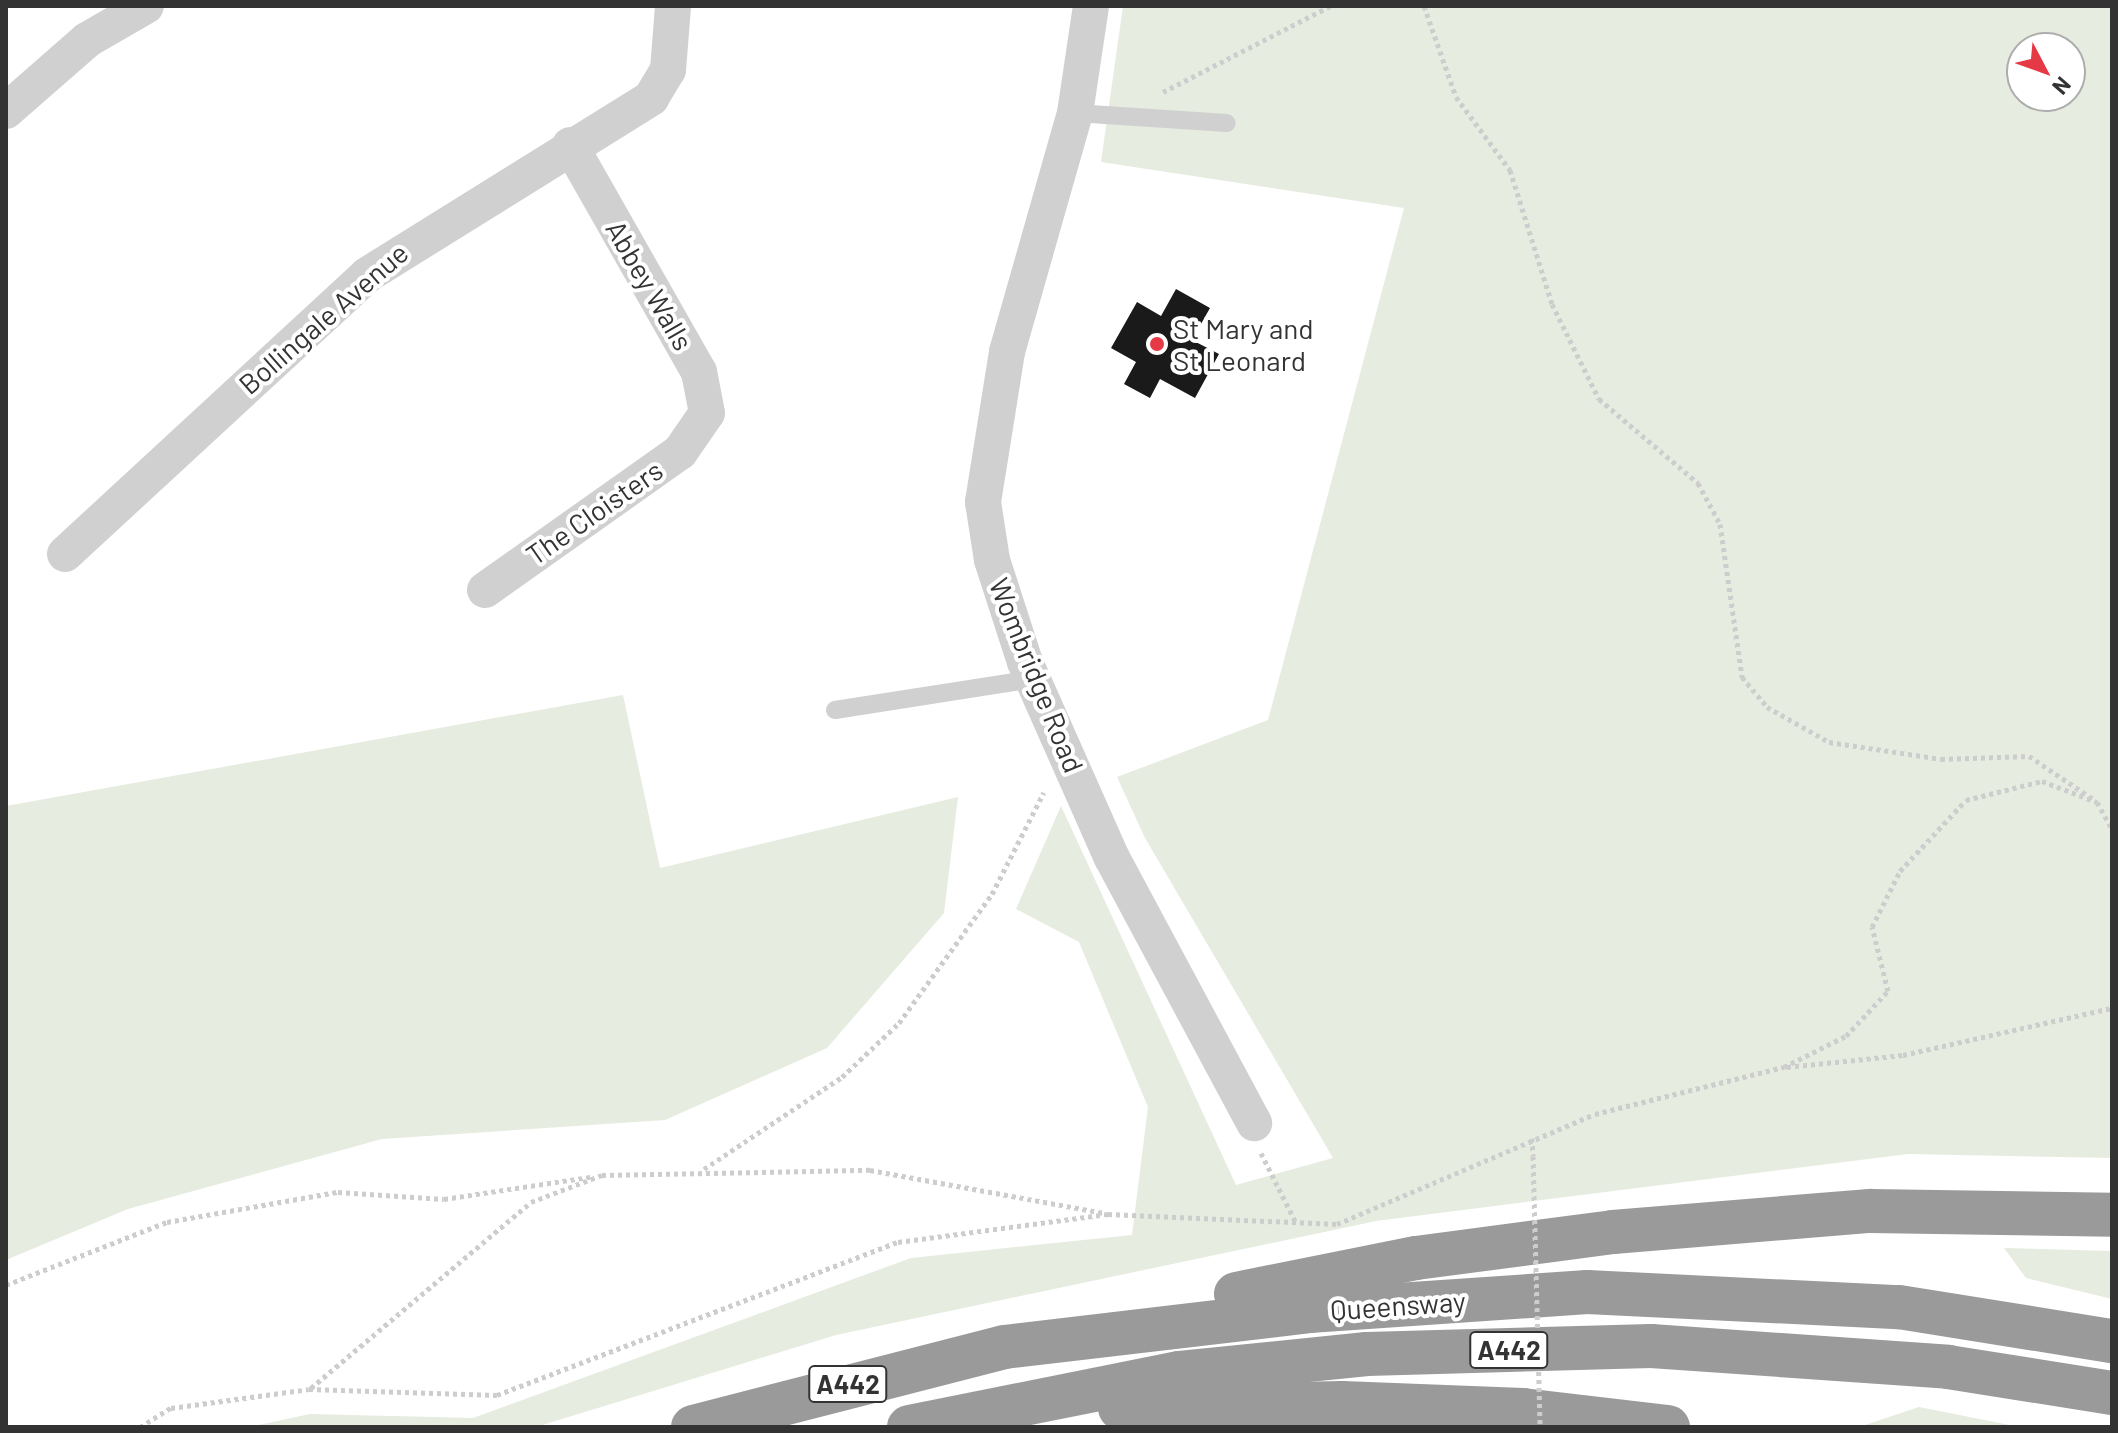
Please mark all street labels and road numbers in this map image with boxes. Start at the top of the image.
street label: Abbey Walls [599,214,701,356]
street label: Bollingale Avenue [232,235,414,401]
street label: The Cloisters [519,453,669,571]
street label: Wombridge Road [983,573,1091,777]
street label: Queensway [1329,1284,1467,1326]
road number: A442 [1469,1328,1549,1372]
road number: A442 [808,1362,888,1406]

